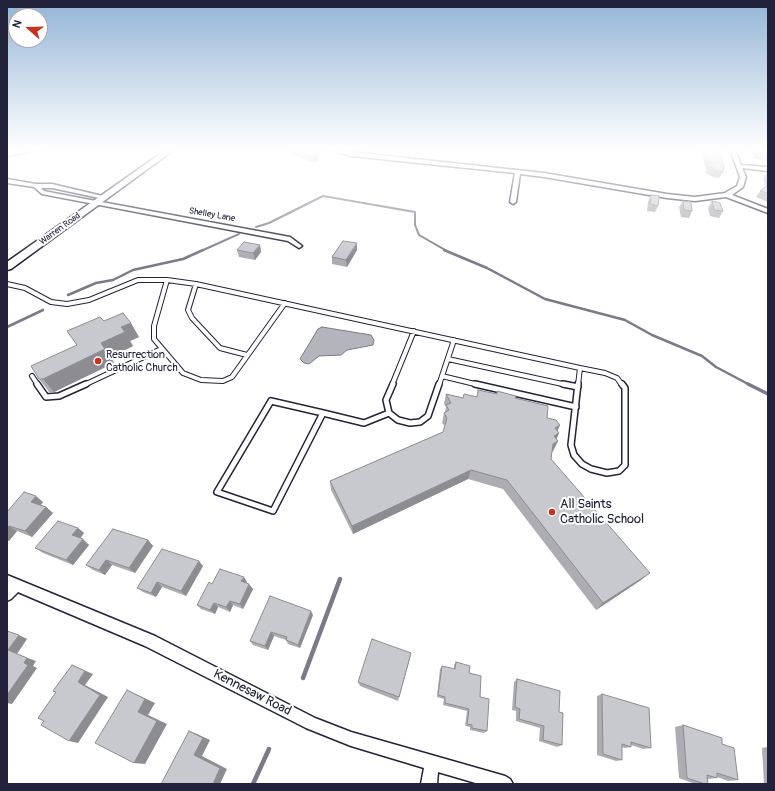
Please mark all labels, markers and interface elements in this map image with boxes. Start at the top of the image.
north arrow [8,8,48,48]
text: N [10,18,25,30]
street label: Shelley Lane [188,206,236,224]
street label: Warren Road [37,211,83,247]
place label: Resurrection Catholic Church [106,348,178,374]
marker: Resurrection Catholic Church [93,356,103,366]
place label: All Saints Catholic School [560,497,644,528]
marker: All Saints Catholic School [547,507,557,517]
street label: Kennesaw Road [210,667,294,719]

